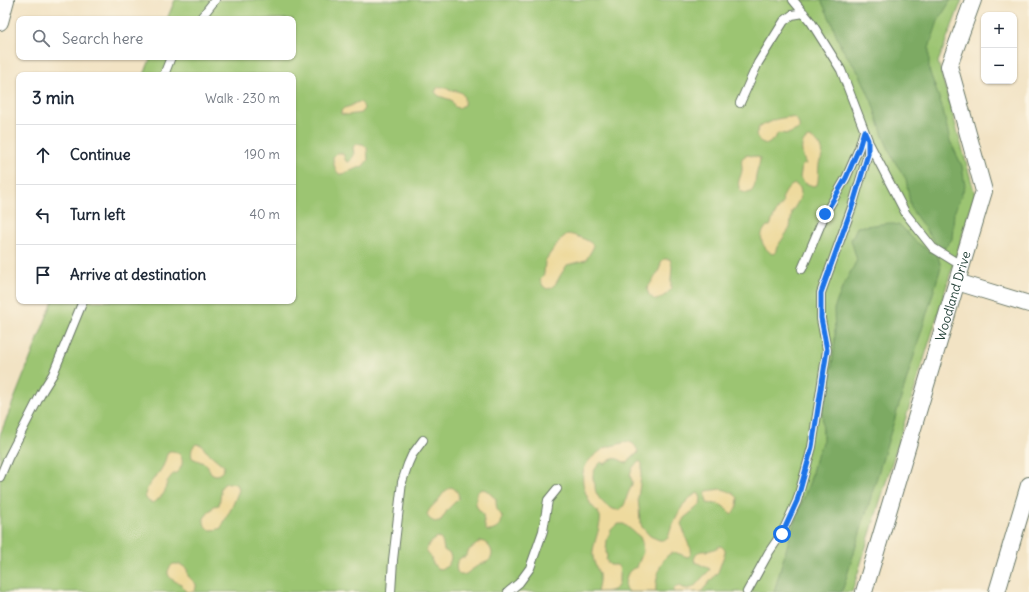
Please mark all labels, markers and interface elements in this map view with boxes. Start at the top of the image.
map controls [981,12,1017,84]
button: + [981,12,1017,48]
search box [16,16,296,60]
icon: search [30,27,52,49]
text: Search here [62,29,143,48]
button: − [981,48,1017,84]
text: 3 min [32,87,74,109]
text: Walk · 230 m [205,90,280,107]
icon: ahead [32,144,54,166]
text: Continue [70,145,131,164]
text: 190 m [244,146,280,163]
icon: left [32,204,54,226]
text: Turn left [70,205,125,224]
route end [816,205,834,223]
text: 40 m [249,206,280,223]
street label: Woodland Drive [931,249,974,343]
icon: arrive [32,264,54,286]
text: Arrive at destination [70,265,206,284]
route start [773,525,791,543]

